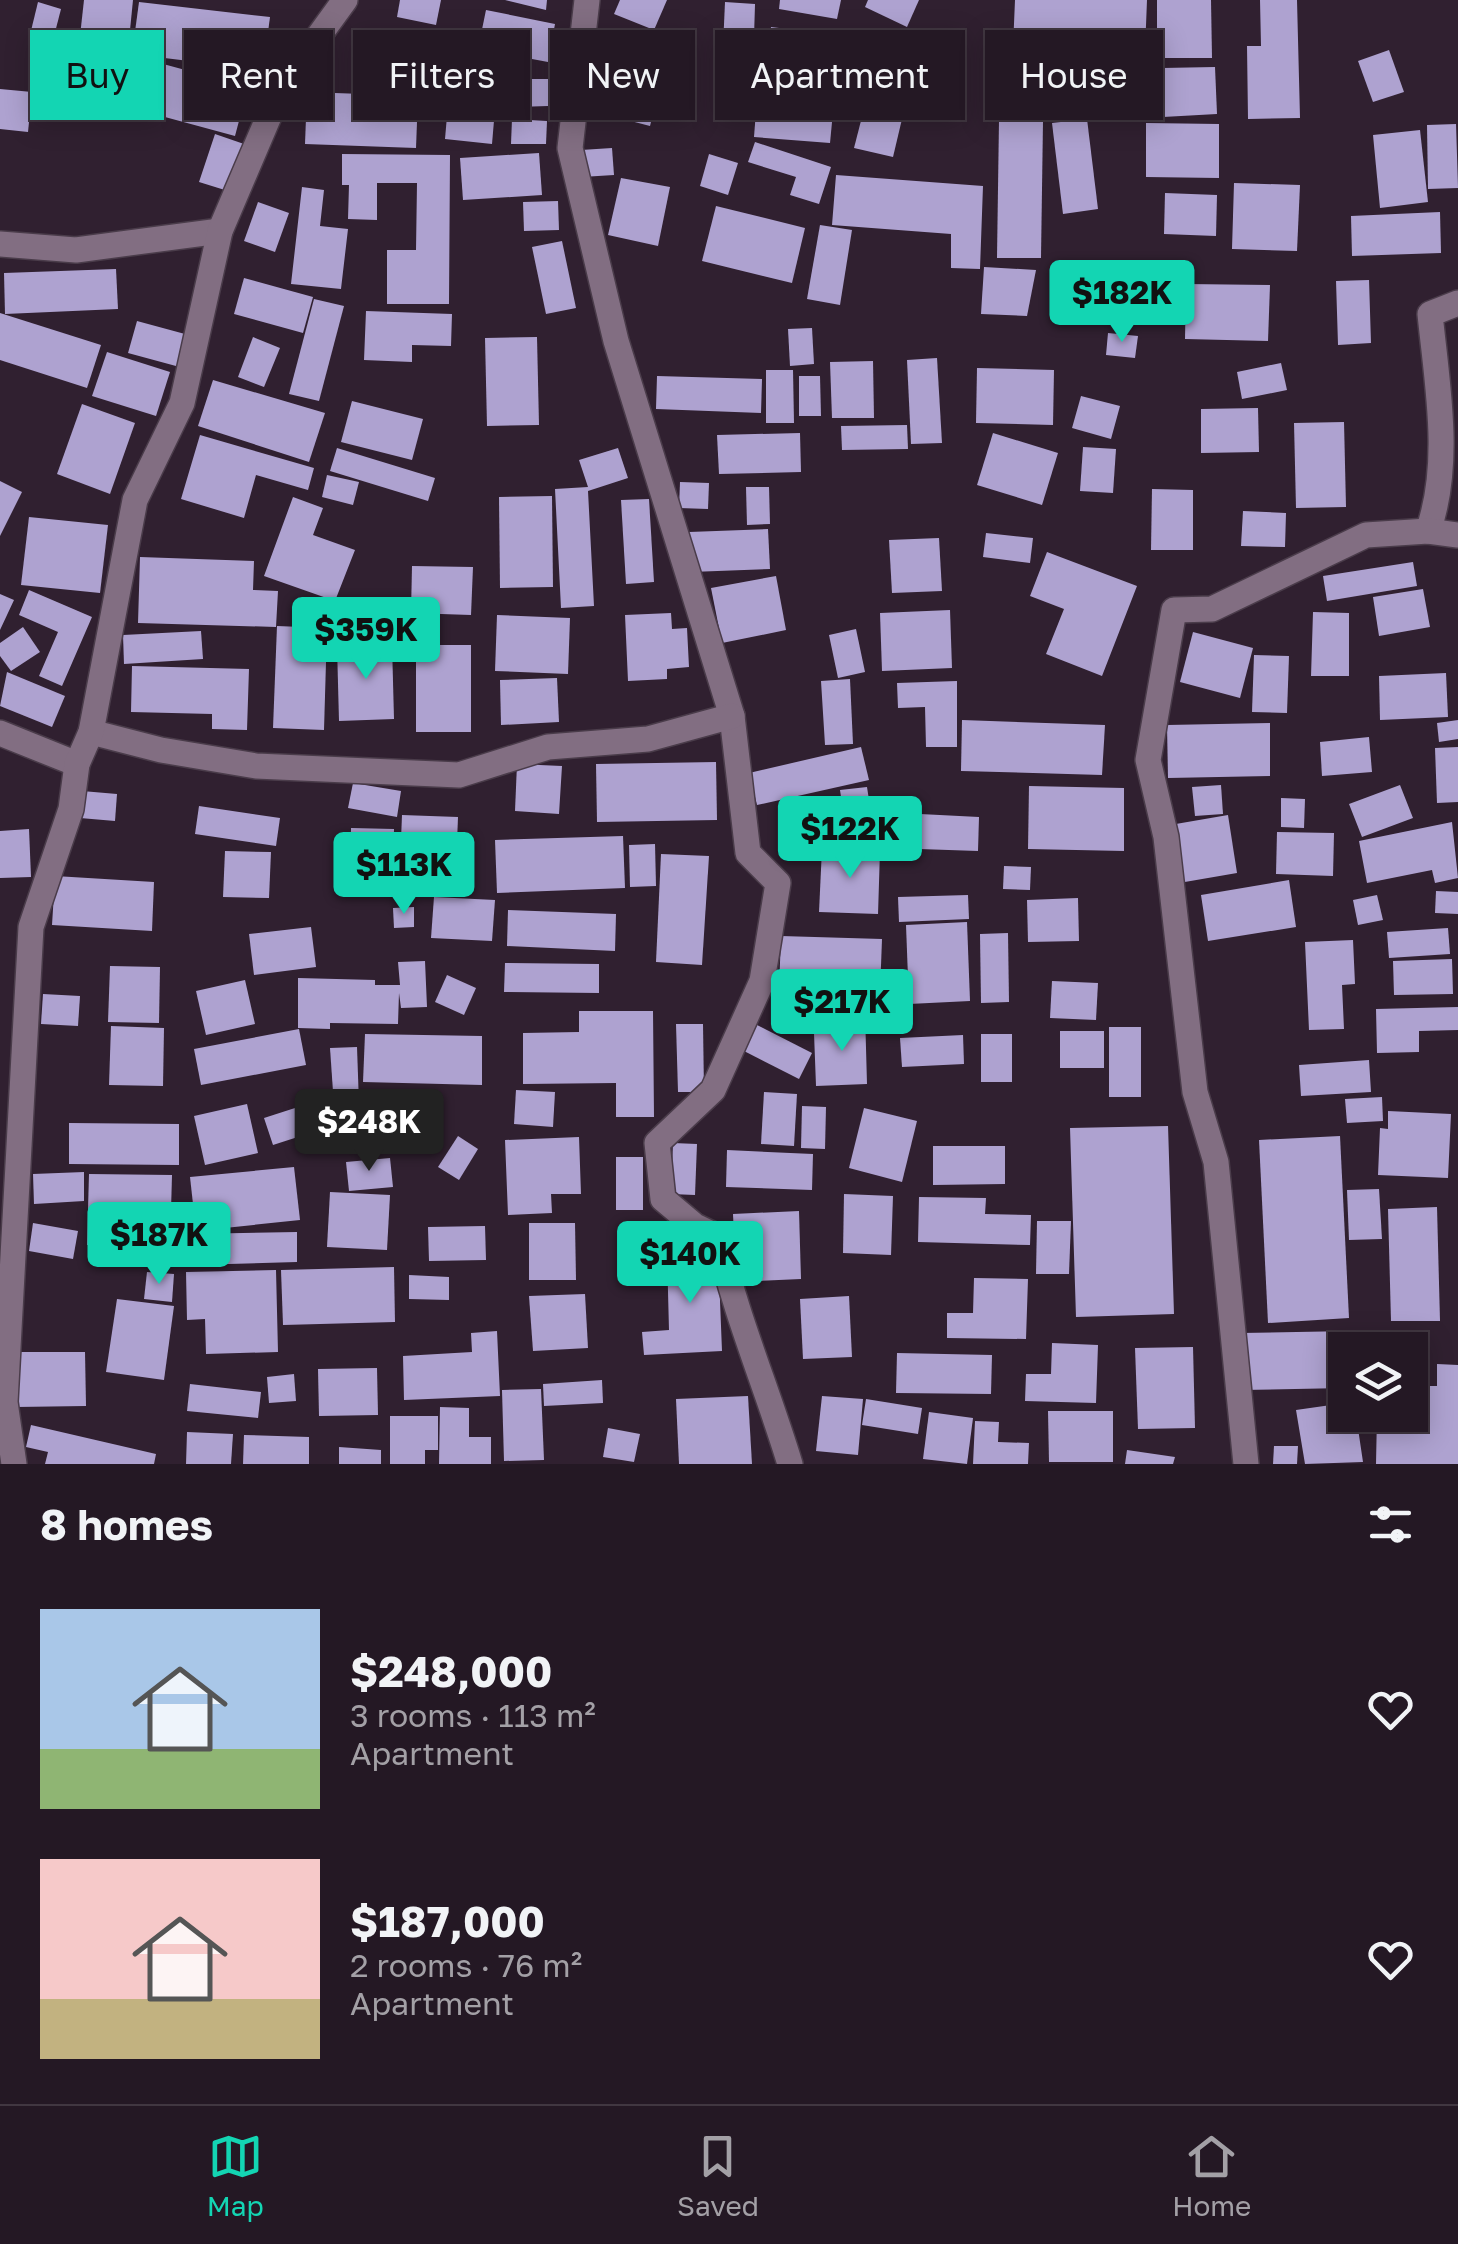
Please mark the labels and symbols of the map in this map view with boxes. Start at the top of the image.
pin: $182K [1052,260,1192,345]
pin: $359K [296,597,436,682]
pin: $122K [780,796,920,881]
pin: $113K [334,832,474,917]
pin: $217K [772,969,912,1054]
pin: $248K [299,1089,439,1174]
pin: $187K [89,1202,229,1287]
pin: $140K [620,1221,760,1306]

